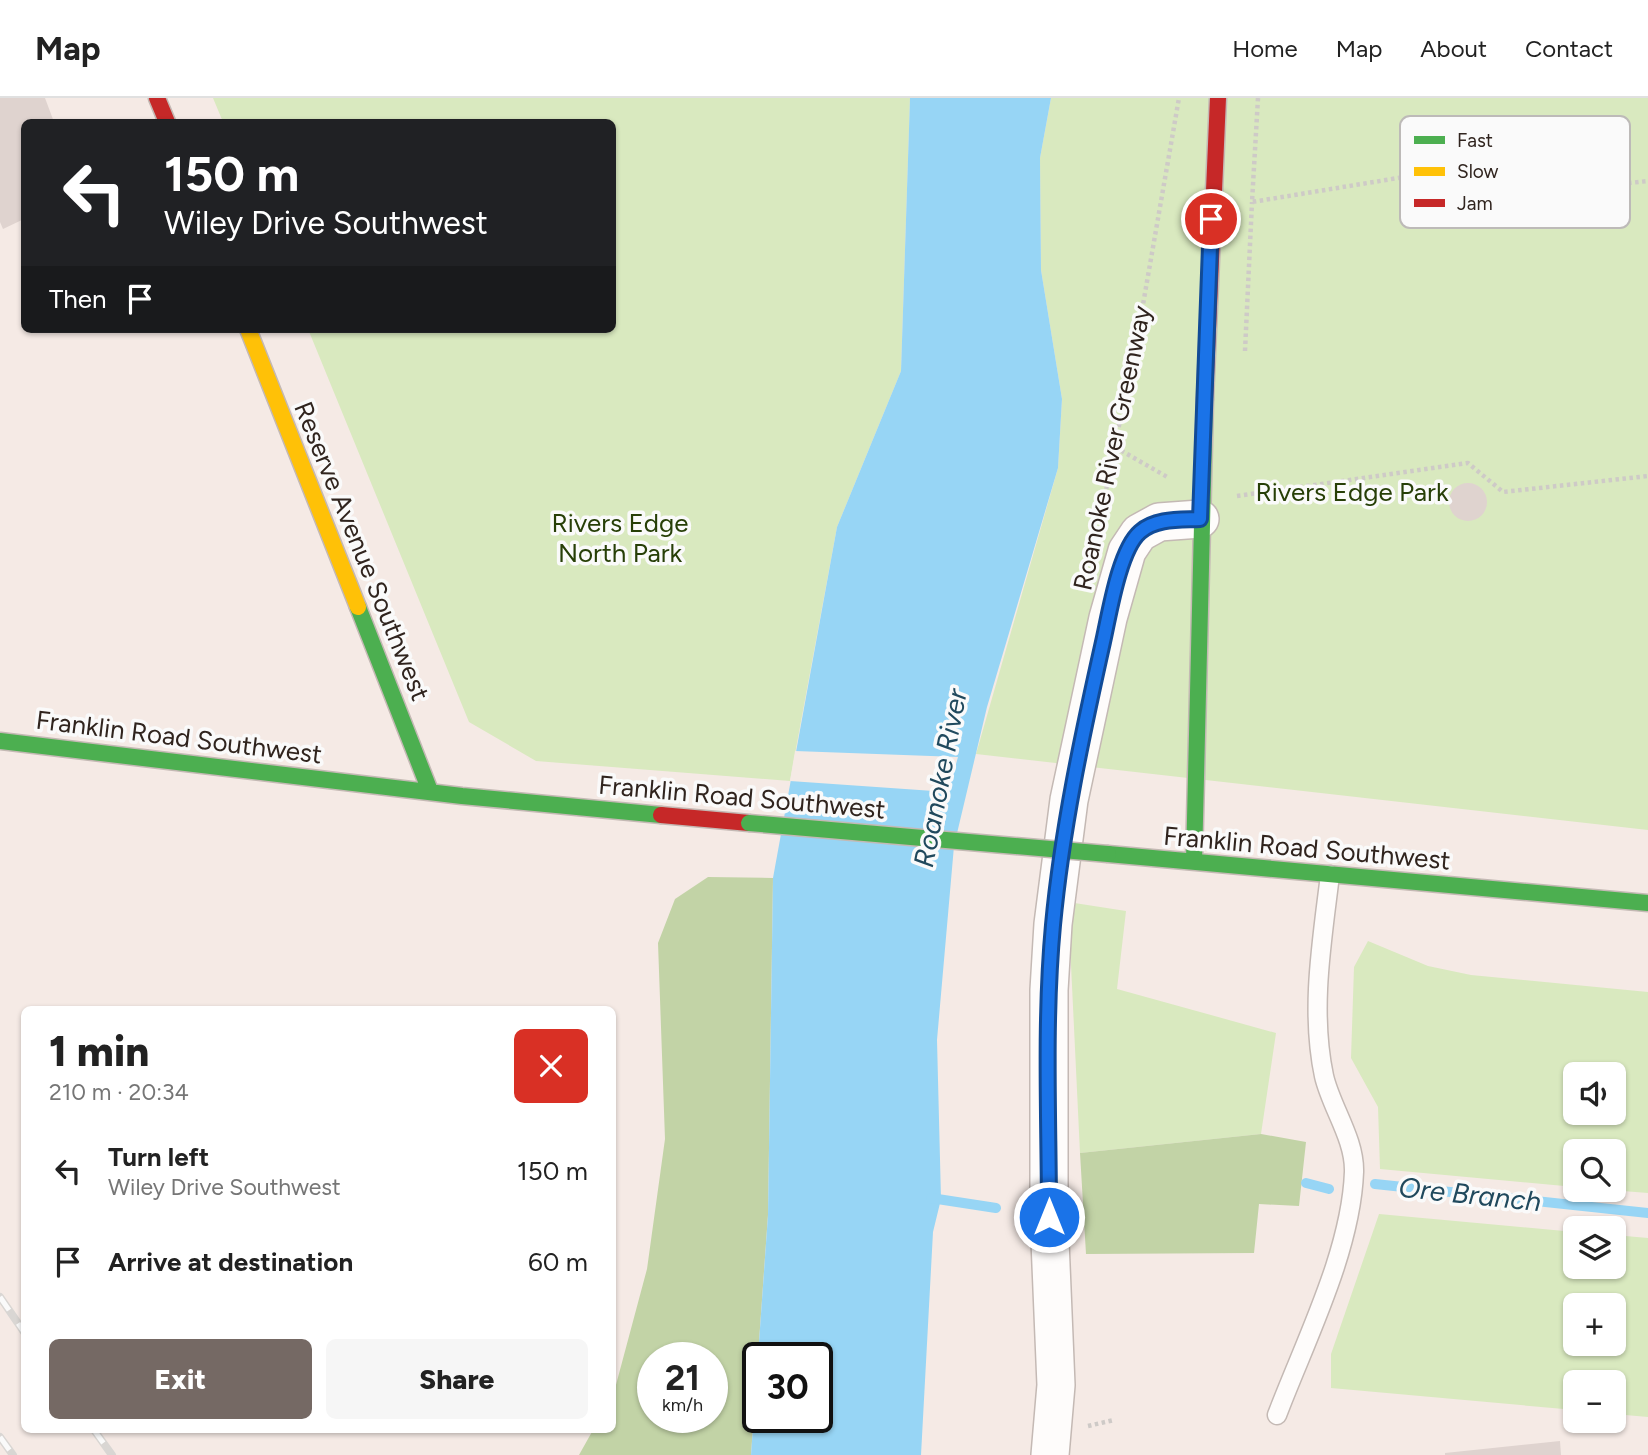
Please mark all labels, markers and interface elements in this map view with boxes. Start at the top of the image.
text: Map [35,29,101,68]
text: Home [1232,34,1298,63]
text: Map [1336,34,1382,63]
text: About [1420,34,1487,63]
text: Contact [1525,34,1613,63]
legend [1400,116,1630,228]
text: Fast [1457,129,1493,152]
text: 150 m [164,144,299,203]
icon: left [49,147,140,238]
text: Slow [1457,160,1499,183]
pin [1181,189,1241,249]
text: Jam [1457,192,1493,215]
icon: arrive [1192,200,1230,238]
text: Wiley Drive Southwest [164,204,488,242]
icon: arrive [121,280,159,318]
text: Then [49,283,107,315]
street label: Roanoke River Greenway [1066,302,1158,593]
street label: Reserve Avenue Southwest [287,397,437,705]
park label: Rivers Edge Park [1255,476,1449,508]
park label: Rivers Edge North Park [551,507,689,569]
water label: Roanoke River [906,685,974,870]
street label: Franklin Road Southwest [34,704,324,770]
street label: Franklin Road Southwest [597,769,887,825]
street label: Franklin Road Southwest [1162,820,1452,876]
text: 1 min [49,1026,149,1077]
button: close [514,1029,588,1103]
map controls [1563,1062,1626,1433]
button: sound [1563,1062,1626,1125]
text: 210 m · 20:34 [49,1078,189,1106]
button: search [1563,1139,1626,1202]
text: Turn left [108,1141,209,1173]
icon: left [49,1152,87,1190]
text: 150 m [517,1155,588,1187]
water label: Ore Branch [1397,1170,1543,1218]
text: Wiley Drive Southwest [108,1173,341,1201]
position arrow [1012,1180,1086,1254]
button: layers [1563,1216,1626,1279]
icon: arrive [49,1243,87,1281]
text: Arrive at destination [108,1246,353,1278]
text: 60 m [528,1246,588,1278]
button: + [1563,1293,1626,1356]
button: Exit [49,1339,312,1419]
button: Share [326,1339,588,1419]
speed limit sign: 30 [742,1342,833,1433]
text: 21 [665,1357,700,1399]
button: − [1563,1370,1626,1433]
text: km/h [662,1394,703,1416]

